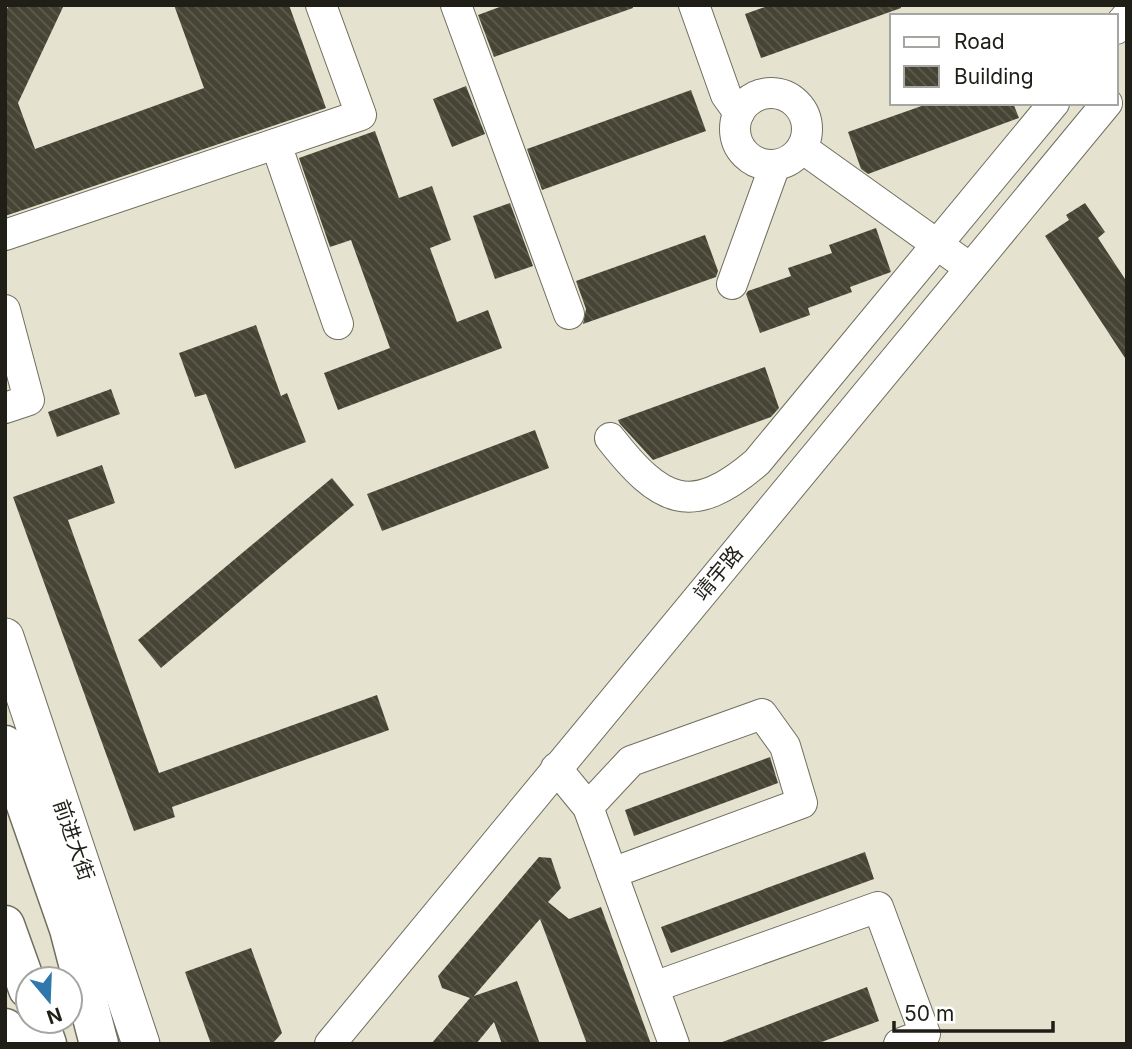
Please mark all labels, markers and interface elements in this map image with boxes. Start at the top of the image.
legend [890,14,1118,105]
text: Road [954,29,1005,54]
text: Building [954,64,1034,89]
street label: 靖宇路 [688,541,748,605]
street label: 前进大街 [49,796,99,884]
north arrow [14,965,84,1035]
scale bar [894,990,1053,1034]
text: 50 m [904,1001,954,1026]
text: N [44,1002,65,1029]

